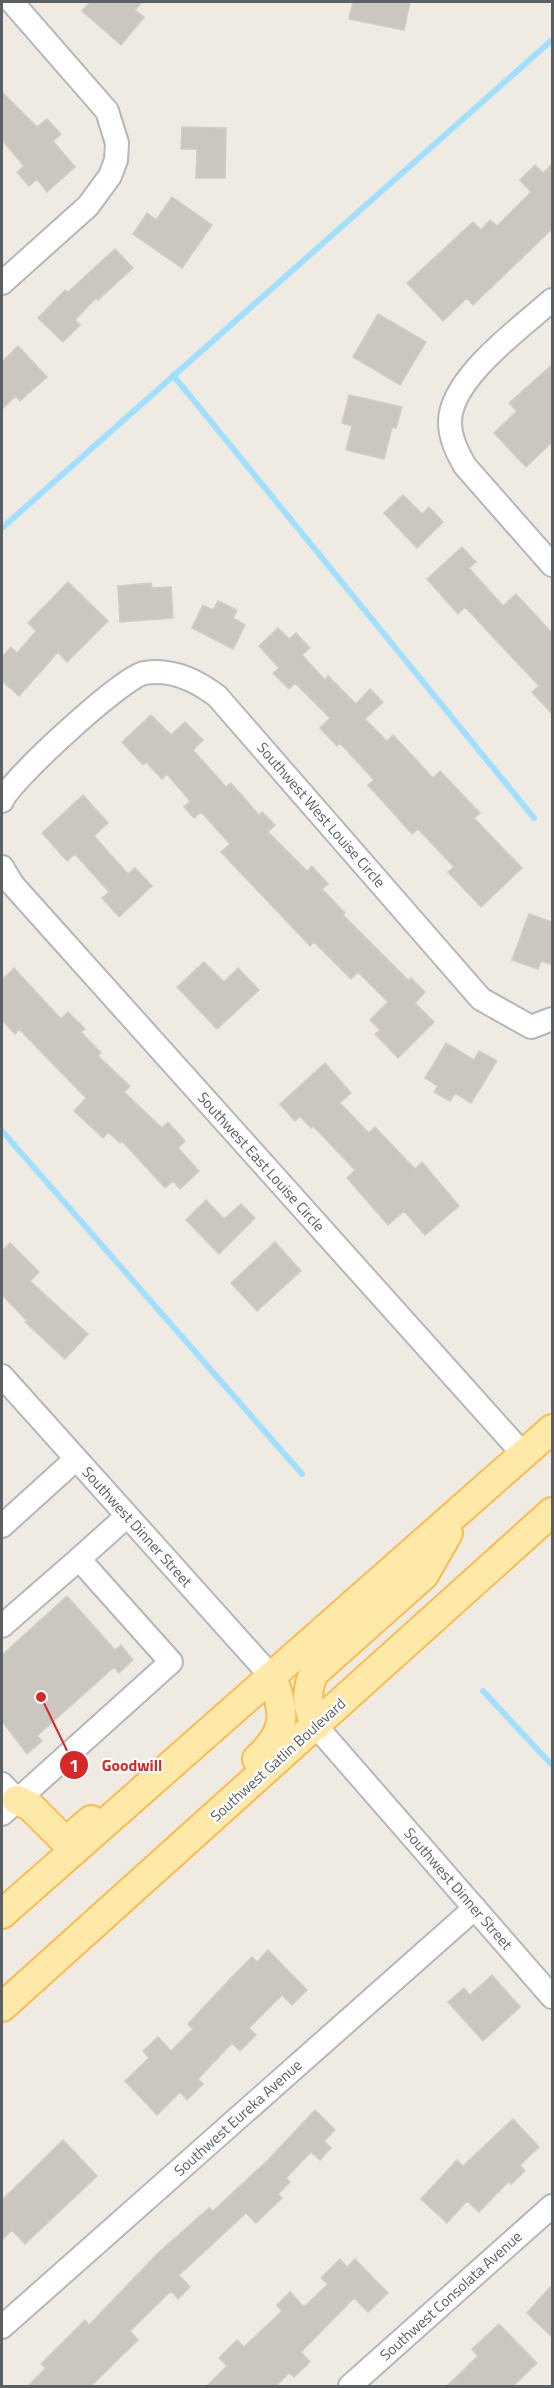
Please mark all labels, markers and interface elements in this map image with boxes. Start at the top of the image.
street label: Southwest West Louise Circle [252,737,391,892]
street label: Southwest East Louise Circle [192,1087,331,1237]
street label: Southwest Dinner Street [77,1461,198,1593]
street label: Southwest Gatlin Boulevard [205,1692,351,1827]
callout: Goodwill [59,1748,174,1782]
text: 1 [69,1752,79,1779]
text: Goodwill [102,1753,162,1777]
street label: Southwest Dinner Street [399,1822,519,1955]
street label: Southwest Eureka Avenue [169,2054,307,2182]
street label: Southwest Consolata Avenue [374,2225,527,2366]

